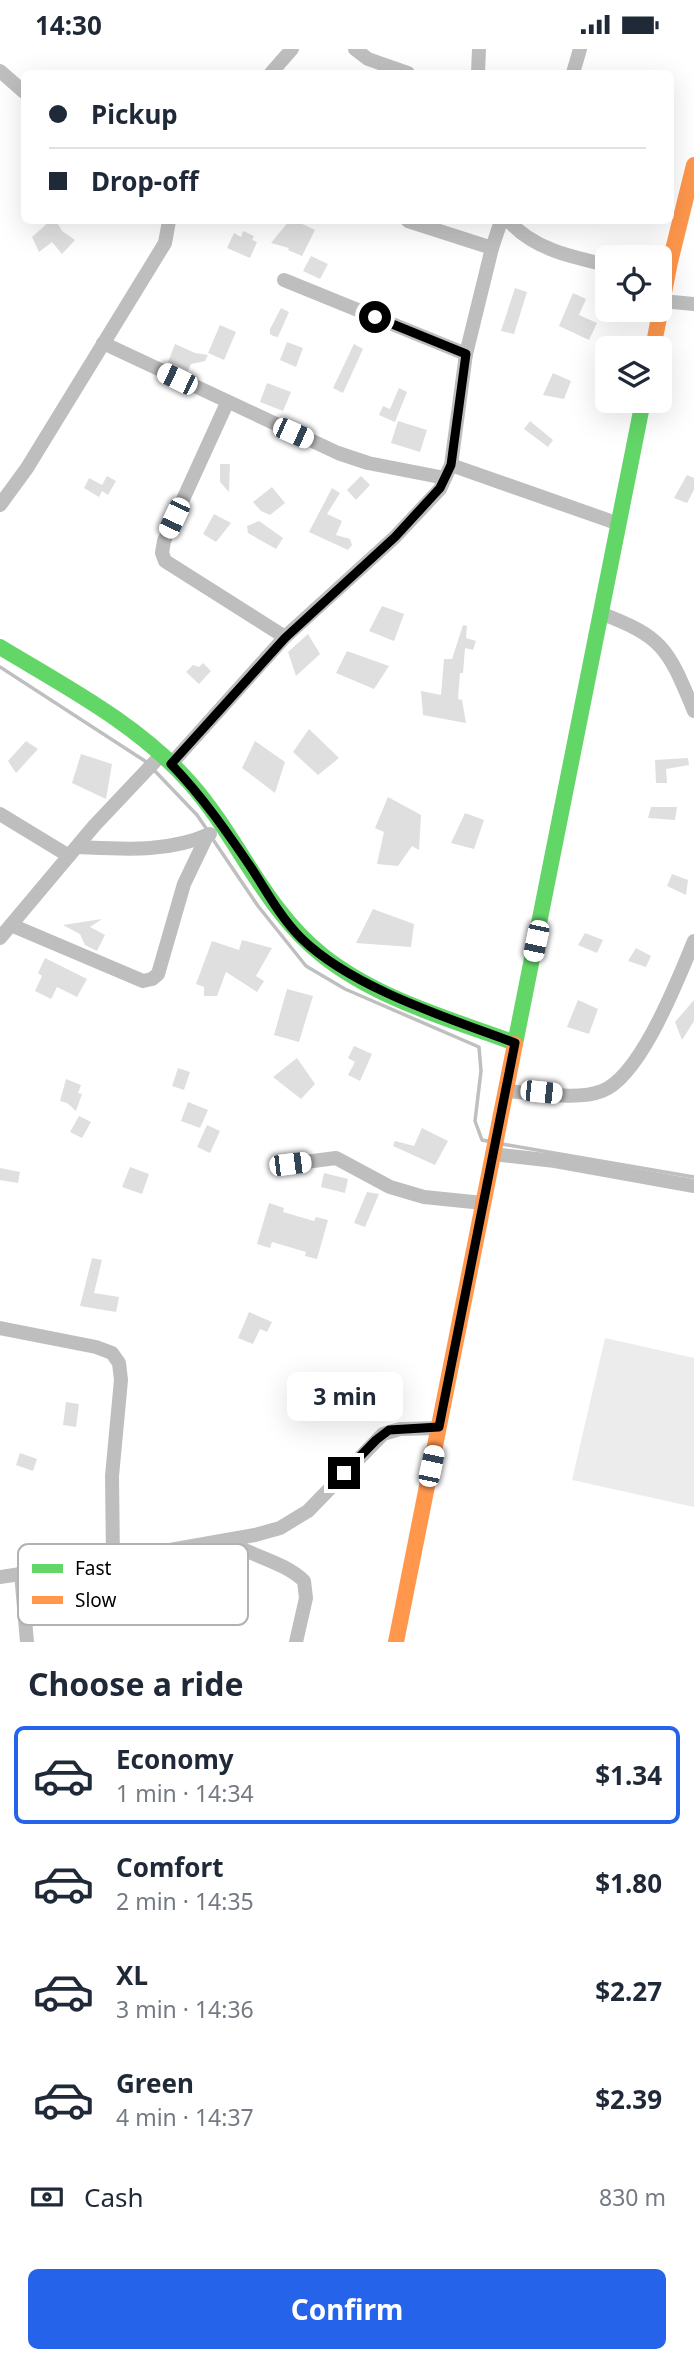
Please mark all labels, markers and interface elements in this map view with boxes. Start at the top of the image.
text: 14:30 [35,7,102,43]
text: Pickup [91,96,178,132]
text: Drop-off [91,163,198,199]
map controls [595,245,672,413]
button: locate [595,245,672,322]
route start [359,301,391,333]
button: layers [595,336,672,413]
car [154,360,201,398]
car [270,415,317,451]
car [156,495,193,541]
car [522,918,551,964]
car [520,1079,563,1105]
car [268,1151,313,1177]
callout: 3 min [286,1371,402,1421]
text: 3 min [313,1380,377,1412]
car [417,1443,446,1489]
route end [328,1457,360,1489]
legend [18,1544,248,1625]
text: Fast [75,1555,112,1581]
text: Slow [75,1587,116,1613]
text: Choose a ride [28,1662,244,1705]
text: Economy [116,1741,234,1777]
icon: car [32,1744,95,1807]
text: $1.34 [595,1757,662,1793]
text: 1 min · 14:34 [116,1777,254,1809]
text: Comfort [116,1849,224,1885]
icon: car [32,1852,95,1915]
text: $1.80 [595,1865,662,1901]
text: 2 min · 14:35 [116,1885,254,1917]
text: XL [116,1957,148,1993]
icon: car [32,1960,95,2023]
text: $2.27 [595,1973,662,2009]
text: 3 min · 14:36 [116,1993,254,2025]
text: Green [116,2065,194,2101]
icon: car [32,2068,95,2131]
text: $2.39 [595,2081,662,2117]
text: 4 min · 14:37 [116,2101,254,2133]
icon: cash [28,2178,66,2216]
text: Cash [84,2179,144,2215]
text: 830 m [599,2181,666,2213]
button: Confirm [28,2269,666,2349]

